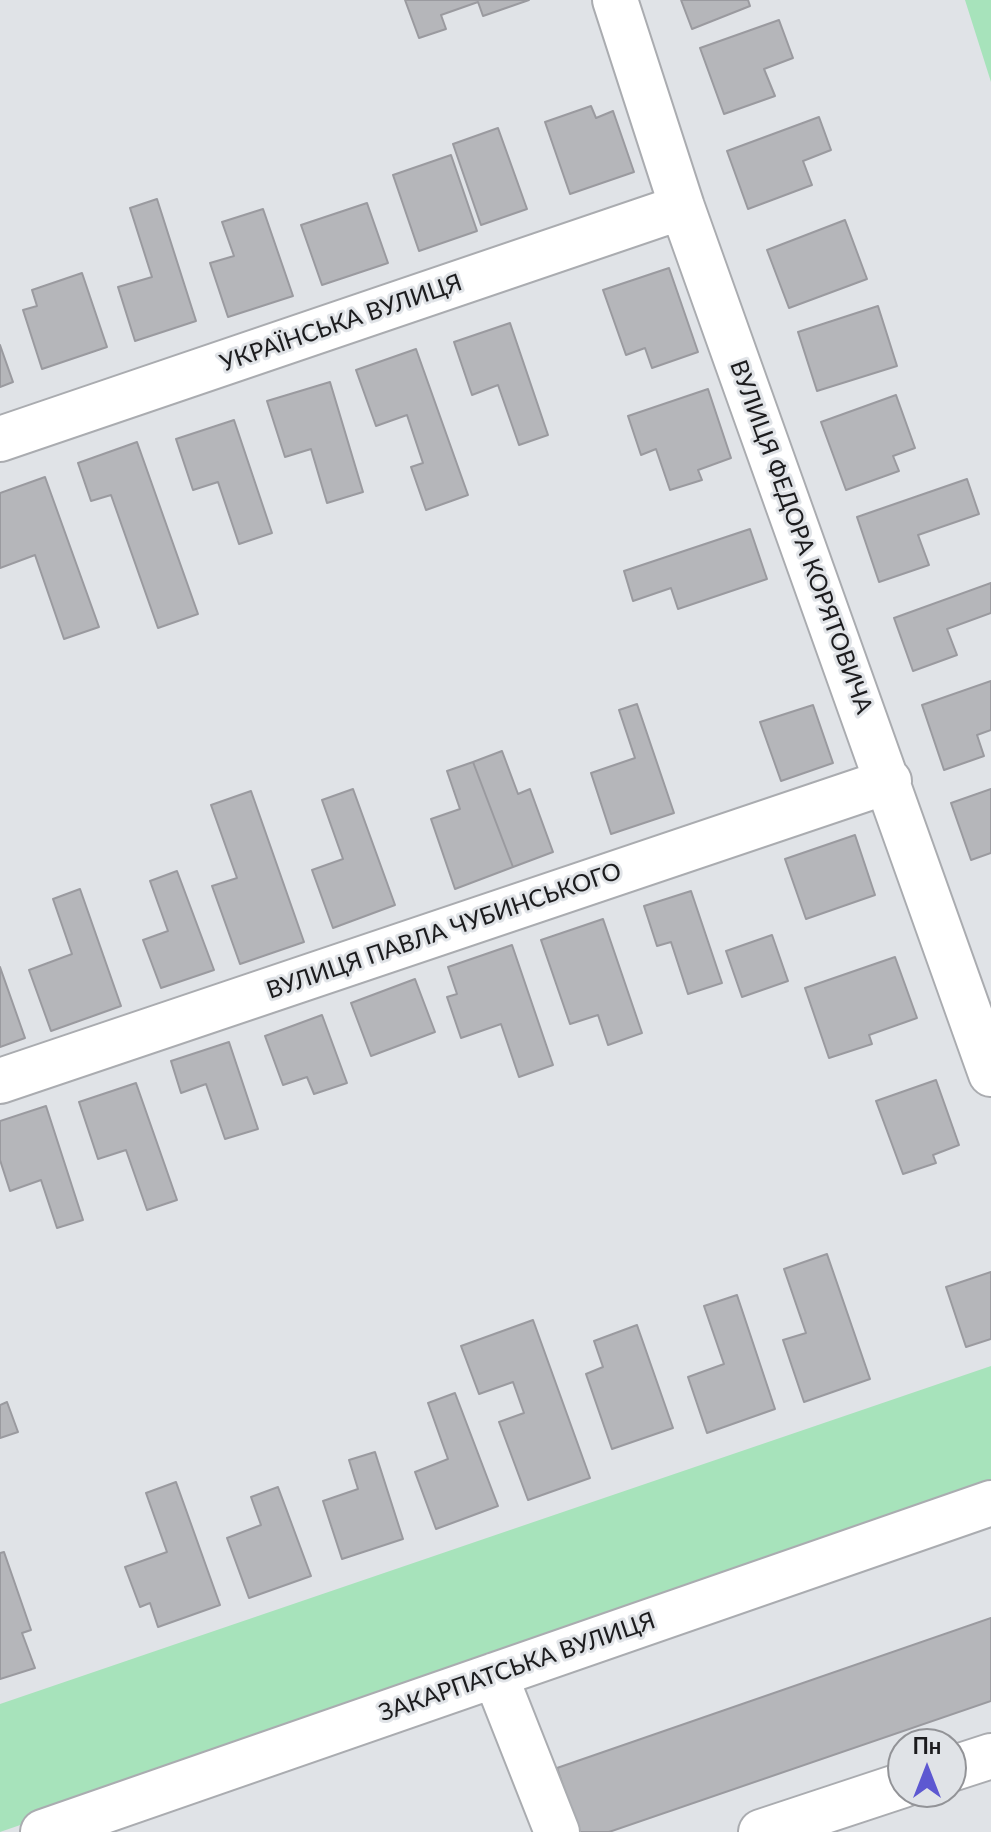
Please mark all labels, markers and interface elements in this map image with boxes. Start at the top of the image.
street label: УКРАЇНСЬКА ВУЛИЦЯ [216,268,466,378]
street label: ВУЛИЦЯ ФЕДОРА КОРЯТОВИЧА [723,356,879,718]
street label: ВУЛИЦЯ ПАВЛА ЧУБИНСЬКОГО [263,857,625,1005]
street label: ЗАКАРПАТСЬКА ВУЛИЦЯ [375,1606,659,1728]
north arrow [887,1728,967,1808]
text: Пн [913,1732,941,1759]

